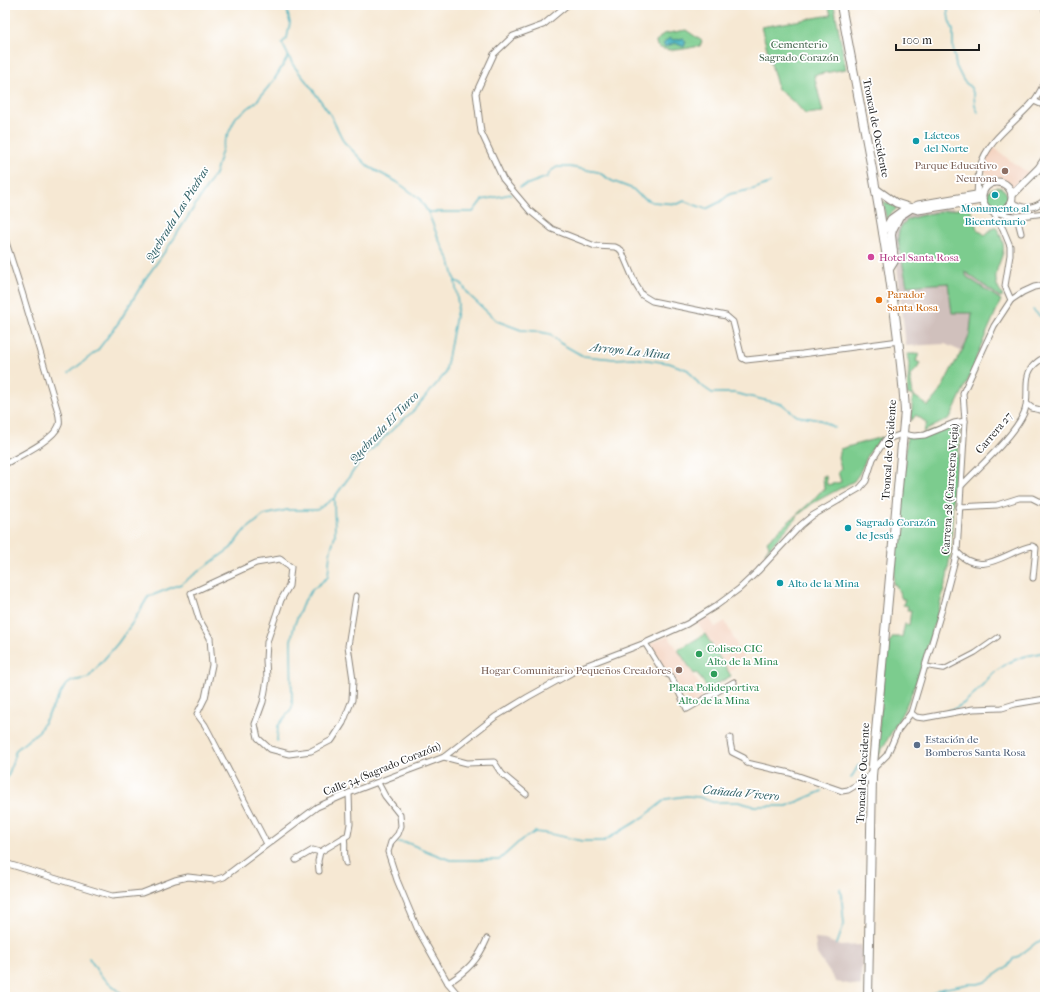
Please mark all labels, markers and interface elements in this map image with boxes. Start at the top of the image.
scale bar [896,26,979,52]
text: 100 m [902,33,932,47]
park label: Cementerio Sagrado Corazón [759,38,840,64]
street label: Troncal de Occidente [860,77,892,179]
place label: Lácteos del Norte [924,129,969,155]
marker: Lácteos del Norte [911,136,921,146]
place label: Parque Educativo Neurona [914,159,998,185]
water label: Quebrada Las Piedras [142,164,213,265]
marker: Parque Educativo Neurona [1000,166,1010,176]
marker: Monumento al Bicentenario [990,190,1000,200]
place label: Monumento al Bicentenario [961,202,1029,228]
place label: Hotel Santa Rosa [879,251,960,264]
marker: Hotel Santa Rosa [866,252,876,262]
place label: Parador Santa Rosa [887,288,939,314]
marker: Parador Santa Rosa [874,295,884,305]
water label: Arroyo La Mina [587,340,671,362]
water label: Quebrada El Turco [346,388,422,467]
street label: Troncal de Occidente [879,399,899,501]
street label: Carrera 27 [973,410,1015,456]
street label: Carrera 28 (Carretera Vieja) [939,423,961,555]
place label: Sagrado Corazón de Jesús [856,516,936,542]
marker: Sagrado Corazón de Jesús [843,523,853,533]
place label: Alto de la Mina [787,577,860,590]
marker: Alto de la Mina [775,578,785,588]
place label: Coliseo CIC Alto de la Mina [706,642,779,668]
marker: Coliseo CIC Alto de la Mina [694,649,704,659]
place label: Hogar Comunitario Pequeños Creadores [481,664,671,677]
marker: Hogar Comunitario Pequeños Creadores [674,665,684,675]
marker: Placa Polideportiva Alto de la Mina [709,669,719,679]
place label: Placa Polideportiva Alto de la Mina [669,681,760,707]
street label: Troncal de Occidente [854,722,872,824]
place label: Estación de Bomberos Santa Rosa [925,733,1027,759]
street label: Calle 34 (Sagrado Corazón) [321,739,443,799]
marker: Estación de Bomberos Santa Rosa [912,740,922,750]
water label: Cañada Vivero [702,783,780,803]

